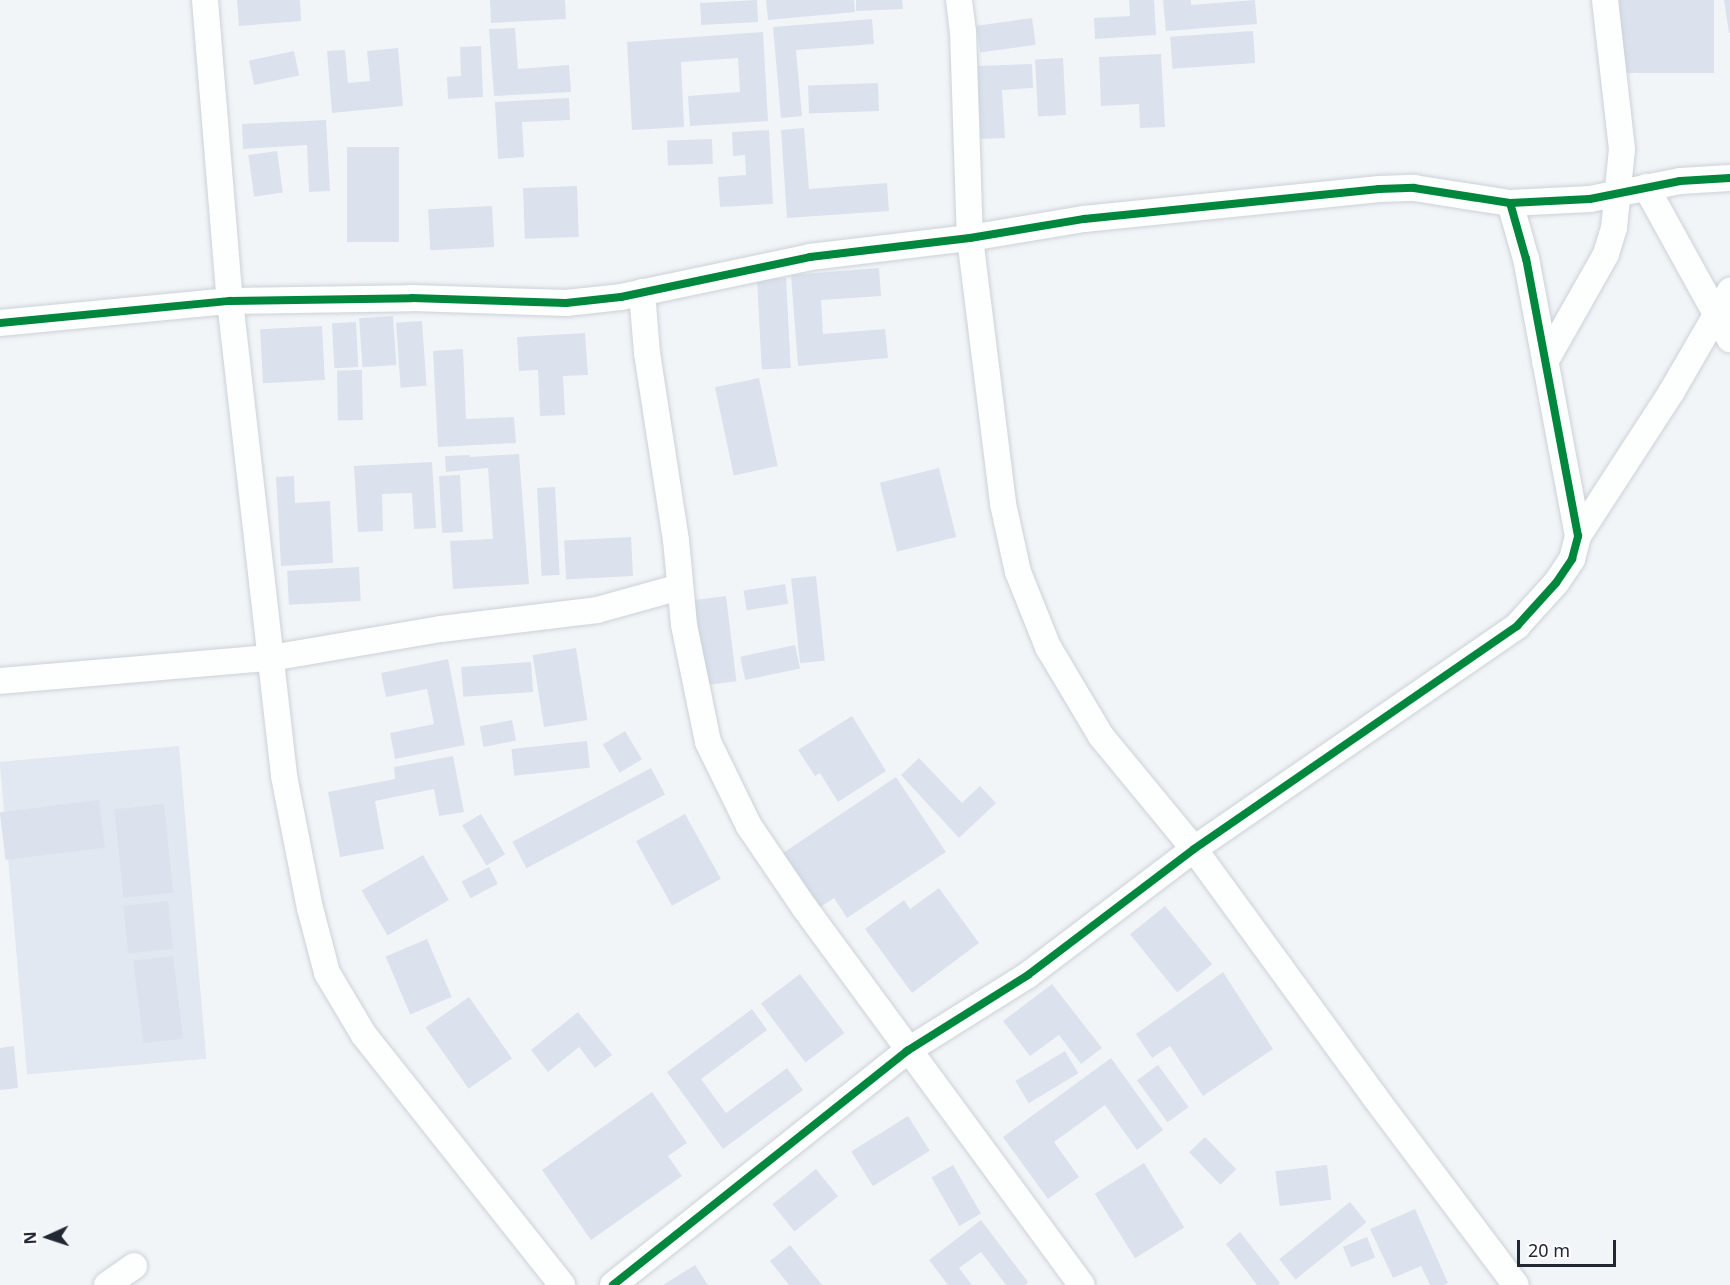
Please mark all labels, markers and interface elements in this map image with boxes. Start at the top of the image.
north arrow [18,1207,78,1267]
scale bar [1520,1228,1619,1266]
text: N [19,1231,41,1245]
text: 20 m [1528,1238,1570,1262]

